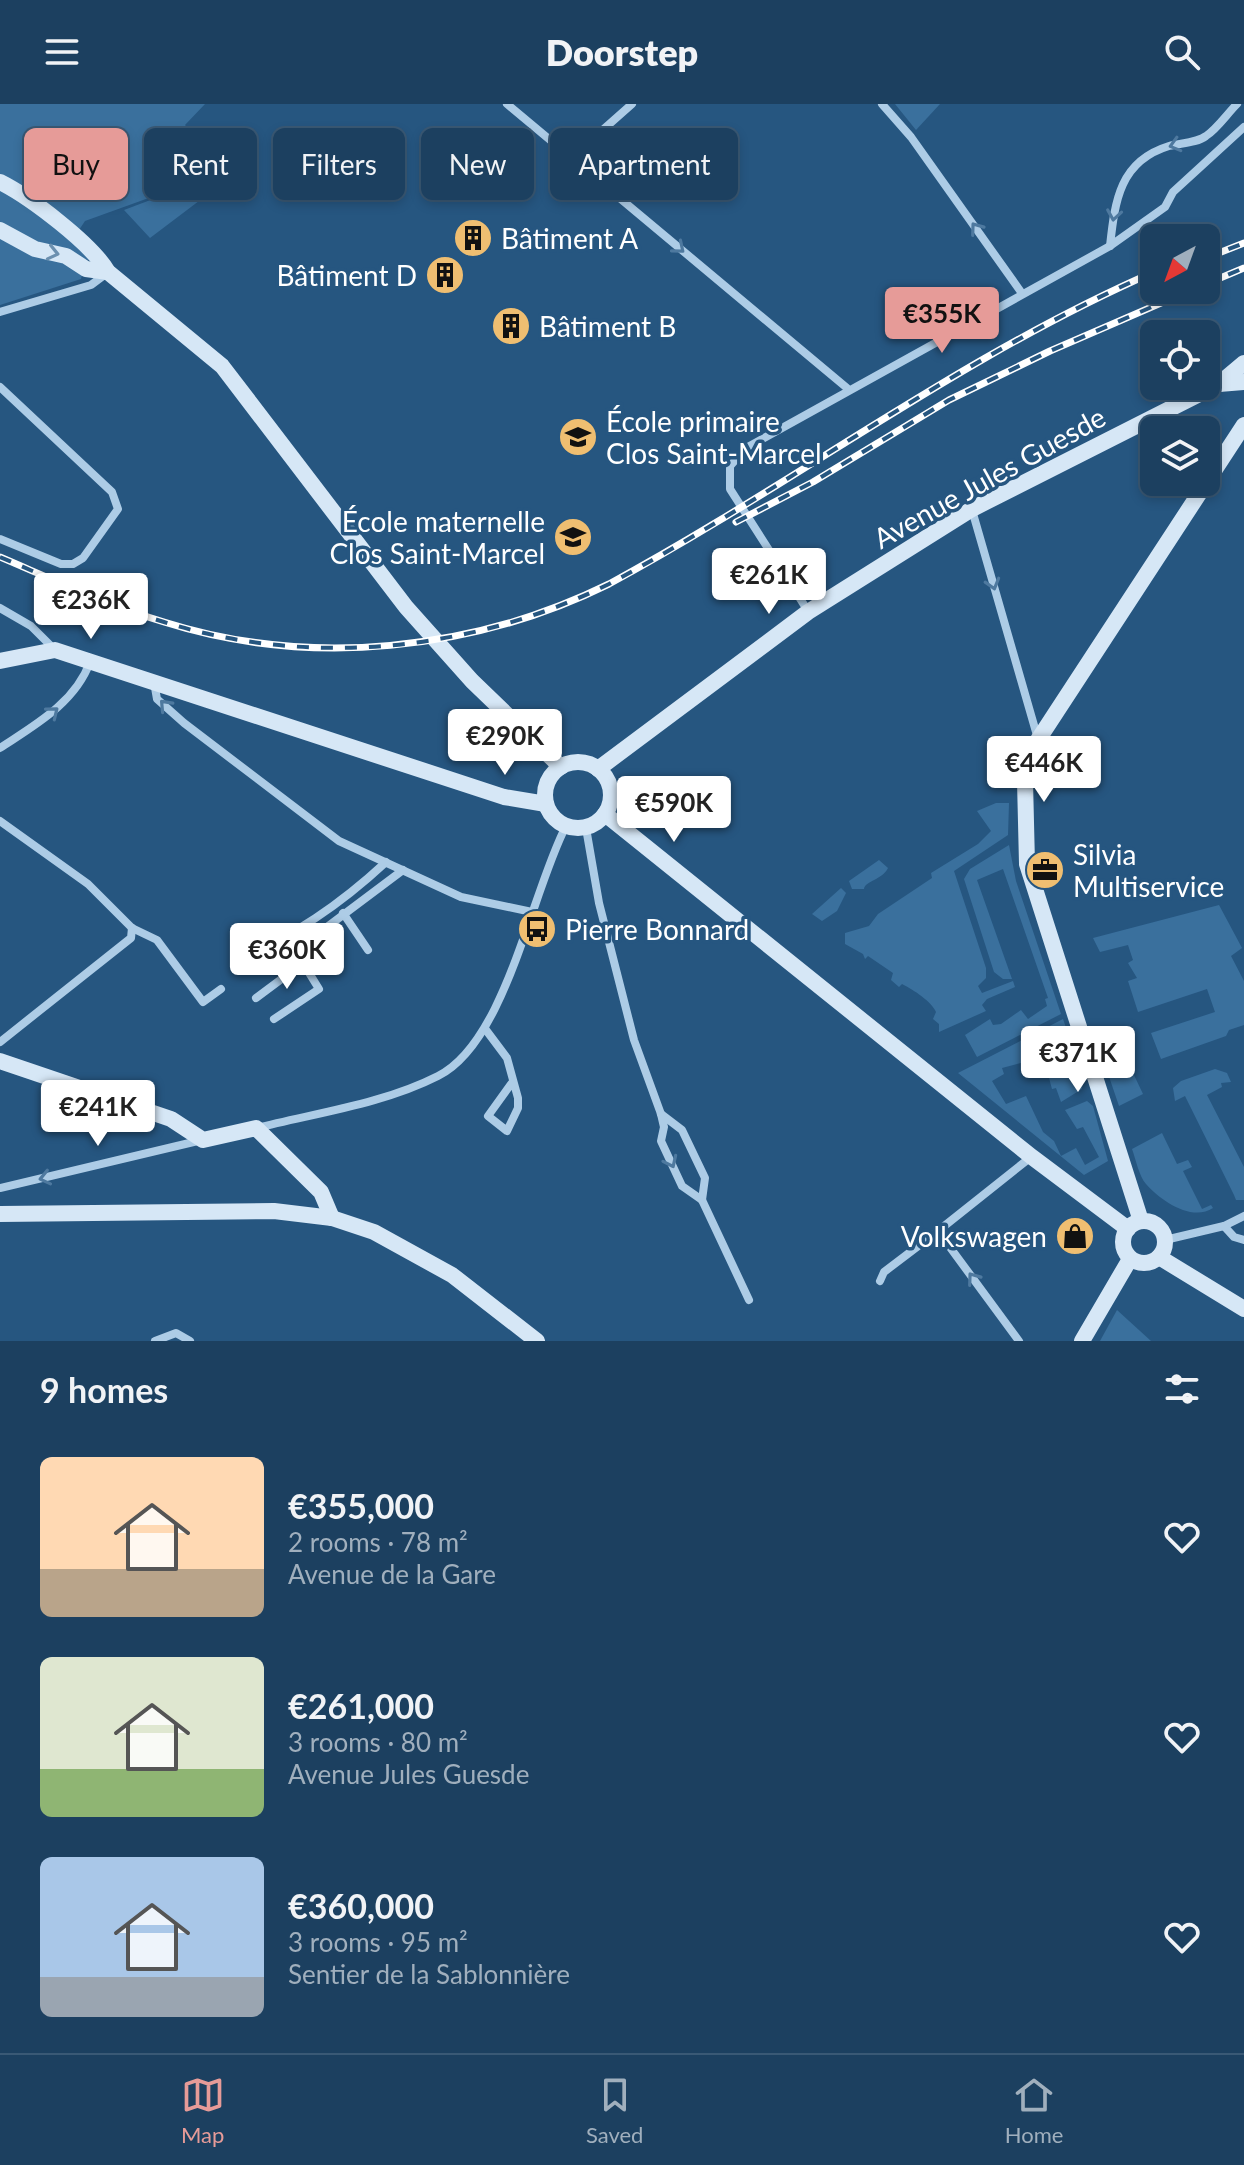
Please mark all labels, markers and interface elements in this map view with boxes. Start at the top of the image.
icon: menu [40,30,84,74]
text: Doorstep [546,30,698,74]
icon: search [1160,30,1204,74]
chip: Buy [24,128,128,200]
chip: Rent [144,128,257,200]
chip: Filters [273,128,405,200]
chip: New [421,128,534,200]
chip: Apartment [550,128,738,200]
one-way arrow [1168,136,1182,153]
one-way arrow [1106,208,1123,222]
building icon: Bâtiment A [452,217,494,259]
place label: Bâtiment A [501,221,638,255]
one-way arrow [971,222,986,237]
north arrow [1140,224,1220,304]
map controls [1140,224,1220,496]
one-way arrow [670,238,684,253]
one-way arrow [46,244,60,261]
building icon: Bâtiment D [424,254,466,296]
place label: Bâtiment D [276,258,417,292]
pin: €355K [886,287,998,355]
text: €355K [903,297,981,329]
building icon: Bâtiment B [490,305,532,347]
place label: Bâtiment B [539,309,676,343]
button: locate [1140,320,1220,400]
street label: Avenue Jules Guesde [867,399,1111,555]
place label: École primaire Clos Saint-Marcel [606,404,822,470]
school or university icon: École primaire Clos Saint-Marcel [557,416,599,458]
button: layers [1140,416,1220,496]
place label: École maternelle Clos Saint-Marcel [329,504,545,570]
school or university icon: École maternelle Clos Saint-Marcel [552,516,594,558]
pin: €261K [713,548,825,616]
text: €261K [730,558,808,590]
pin: €236K [35,573,147,641]
one-way arrow [984,577,1001,591]
text: €236K [52,583,130,615]
one-way arrow [160,700,174,714]
one-way arrow [43,707,58,722]
pin: €290K [449,709,561,777]
text: €290K [466,719,544,751]
pin: €446K [988,736,1100,804]
text: €446K [1005,746,1083,778]
pin: €590K [618,776,730,844]
text: €590K [635,786,713,818]
place label: Silvia Multiservice [1073,837,1224,903]
office icon: Silvia Multiservice [1024,849,1066,891]
bus stop icon: Pierre Bonnard [516,908,558,950]
place label: Pierre Bonnard [565,912,749,946]
pin: €360K [231,923,343,991]
text: €360K [248,933,326,965]
pin: €371K [1022,1026,1134,1094]
text: €371K [1039,1036,1117,1068]
pin: €241K [42,1080,154,1148]
text: €241K [59,1090,137,1122]
one-way arrow [661,1154,677,1168]
one-way arrow [39,1168,52,1185]
shop icon: Volkswagen [1054,1215,1096,1257]
place label: Volkswagen [901,1219,1047,1253]
one-way arrow [969,1272,983,1287]
icon: filters [1160,1367,1204,1411]
text: 9 homes [40,1369,168,1410]
text: €355,000 [288,1485,434,1526]
icon: home [104,1489,200,1585]
icon: heart [1160,1515,1204,1559]
text: 2 rooms · 78 m² [288,1526,468,1558]
text: Avenue de la Gare [288,1558,496,1590]
text: €261,000 [288,1685,434,1726]
icon: home [104,1689,200,1785]
icon: heart [1160,1715,1204,1759]
text: 3 rooms · 80 m² [288,1726,468,1758]
text: Avenue Jules Guesde [288,1758,529,1790]
text: €360,000 [288,1885,434,1926]
icon: home [104,1889,200,1985]
icon: heart [1160,1915,1204,1959]
text: 3 rooms · 95 m² [288,1926,468,1958]
text: Sentier de la Sablonnière [288,1958,570,1990]
tab: Map [181,2073,225,2148]
tab: Saved [586,2073,643,2148]
tab: Home [1005,2073,1063,2148]

